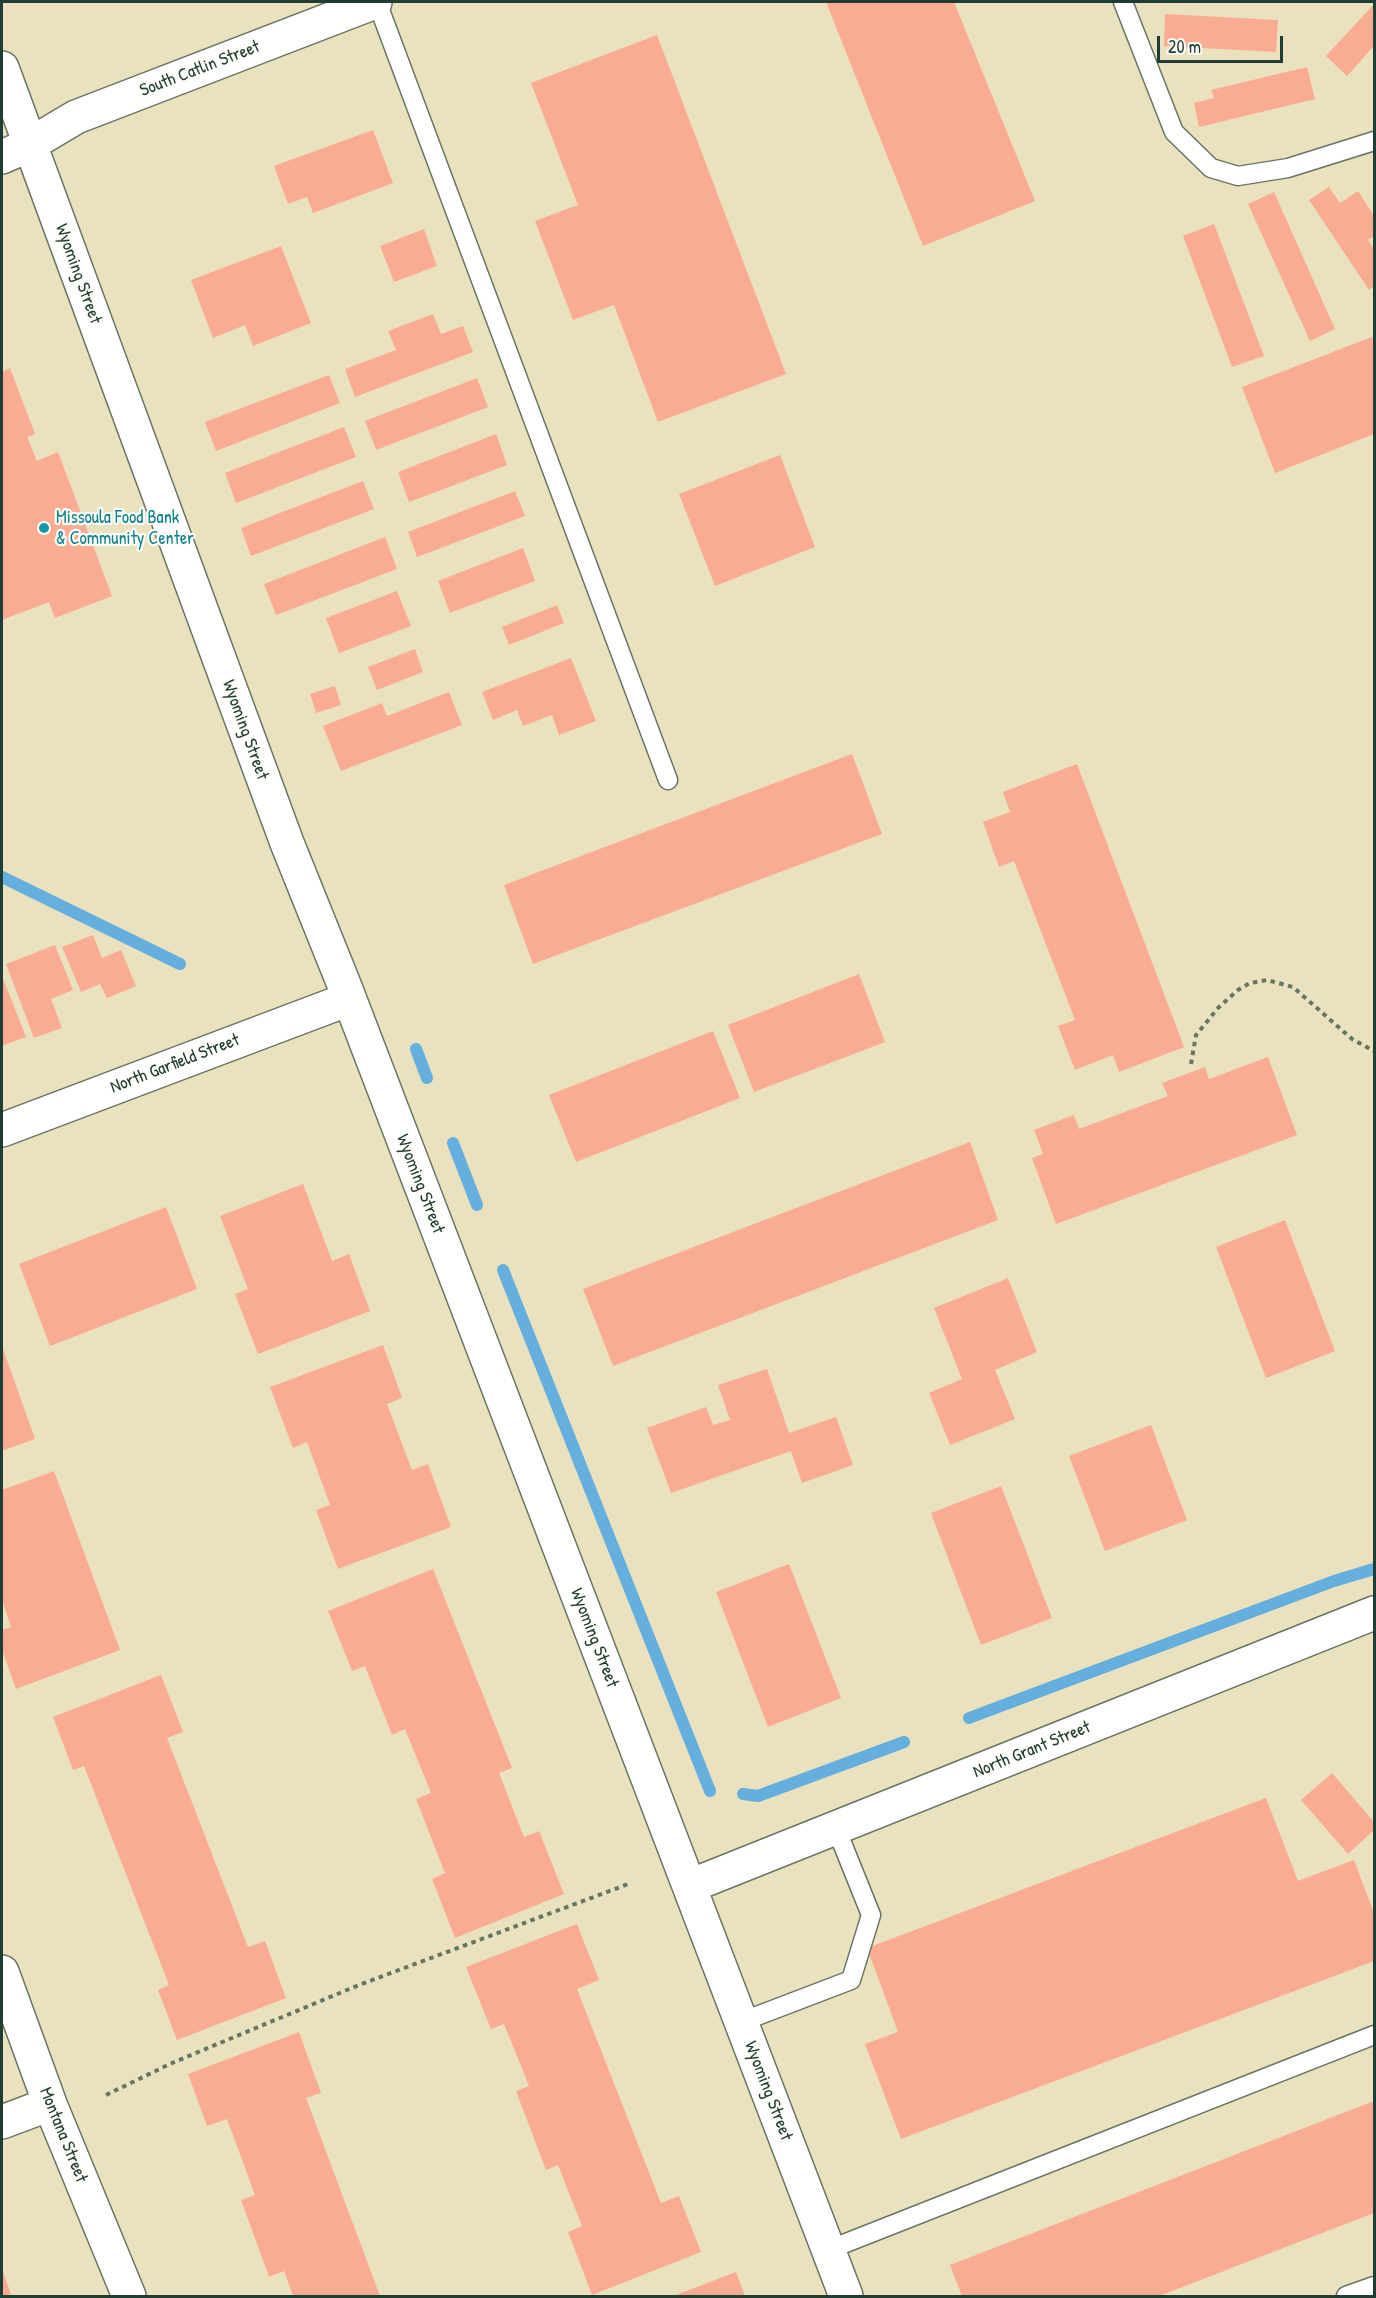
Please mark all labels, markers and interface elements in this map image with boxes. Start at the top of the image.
scale bar [1160,24,1286,62]
text: 20 m [1168,34,1201,59]
street label: South Catlin Street [137,36,263,102]
street label: Wyoming Street [50,221,106,327]
place label: Missoula Food Bank & Community Center [56,507,194,550]
marker: Missoula Food Bank & Community Center [37,521,51,535]
street label: Wyoming Street [217,677,273,783]
street label: North Garfield Street [107,1029,243,1099]
street label: Wyoming Street [391,1131,449,1237]
street label: Wyoming Street [565,1585,623,1691]
street label: North Grant Street [970,1717,1094,1783]
street label: Wyoming Street [739,2038,797,2144]
street label: Montana Street [34,2084,92,2186]

